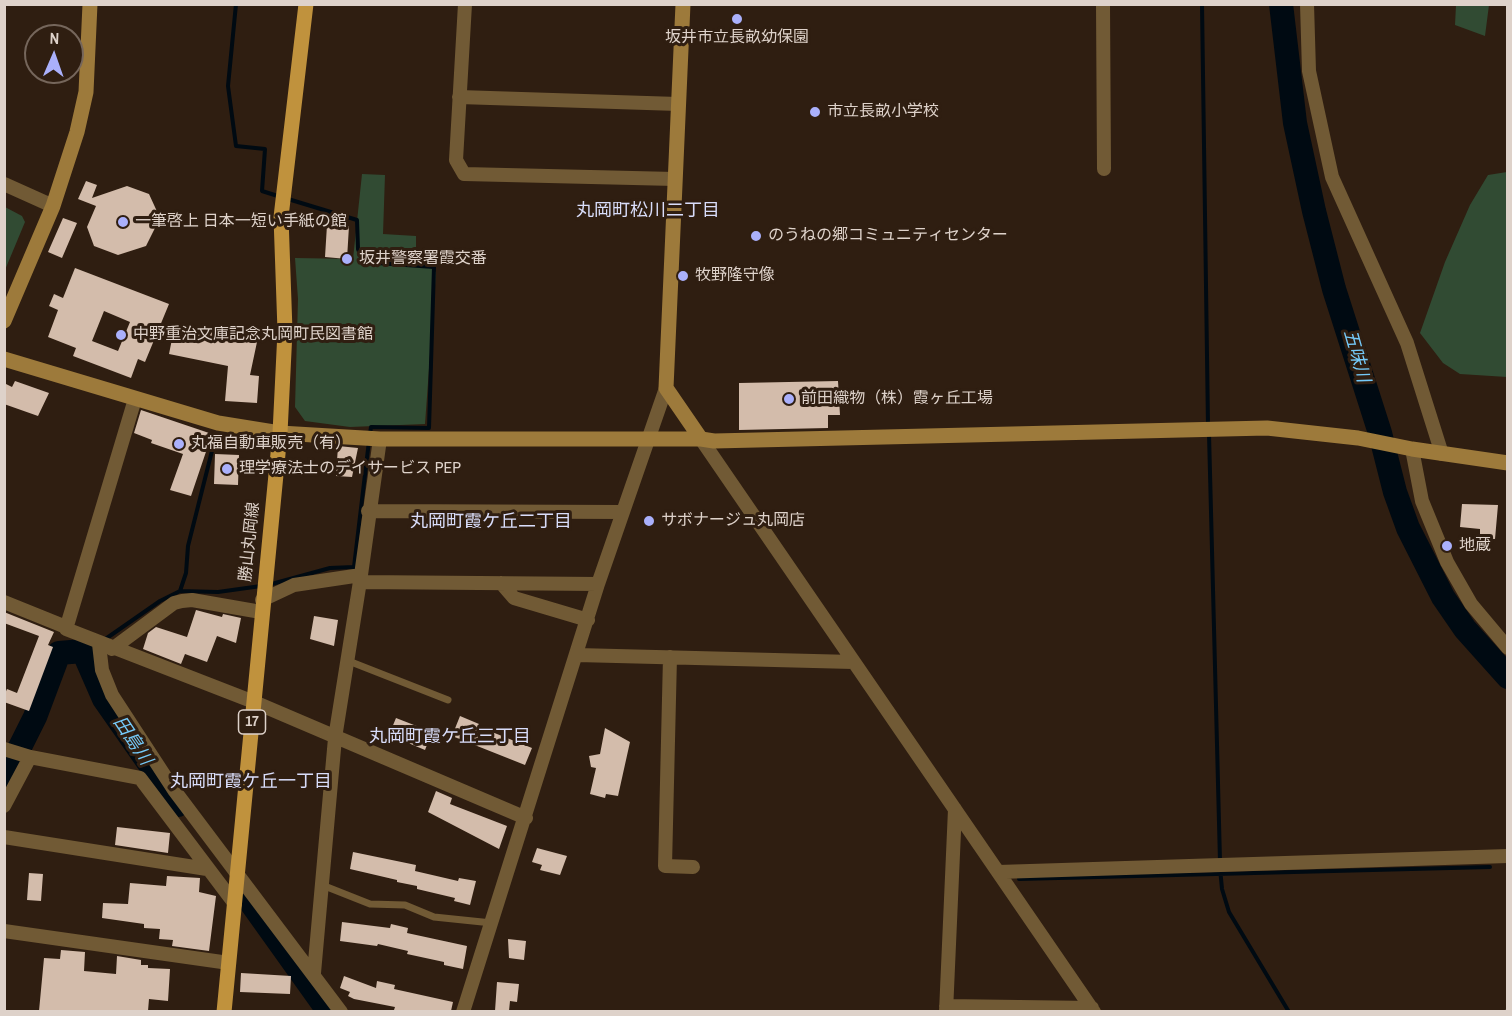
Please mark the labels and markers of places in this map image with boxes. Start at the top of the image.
marker: 坂井市立長畝幼保園 [730,12,744,26]
place label: 坂井市立長畝幼保園 [665,28,809,48]
place label: 市立長畝小学校 [827,102,939,122]
marker: 市立長畝小学校 [808,105,822,119]
place label: 一筆啓上 日本一短い手紙の館 [135,212,347,232]
marker: 一筆啓上 日本一短い手紙の館 [116,215,130,229]
place label: のうねの郷コミュニティセンター [768,226,1008,246]
marker: のうねの郷コミュニティセンター [749,229,763,243]
place label: 坂井警察署霞交番 [359,249,487,269]
marker: 坂井警察署霞交番 [340,252,354,266]
place label: 牧野隆守像 [695,266,775,286]
marker: 牧野隆守像 [676,269,690,283]
place label: 中野重治文庫記念丸岡町民図書館 [133,325,373,345]
marker: 中野重治文庫記念丸岡町民図書館 [114,328,128,342]
place label: 前田織物（株）霞ヶ丘工場 [801,389,993,409]
marker: 前田織物（株）霞ヶ丘工場 [782,392,796,406]
place label: 丸福自動車販売（有） [191,434,351,454]
marker: 丸福自動車販売（有） [172,437,186,451]
place label: 理学療法士のデイサービス PEP [239,459,461,479]
marker: 理学療法士のデイサービス PEP [220,462,234,476]
place label: サボナージュ丸岡店 [661,511,805,531]
marker: サボナージュ丸岡店 [642,514,656,528]
place label: 地蔵 [1459,536,1491,556]
marker: 地蔵 [1440,539,1454,553]

